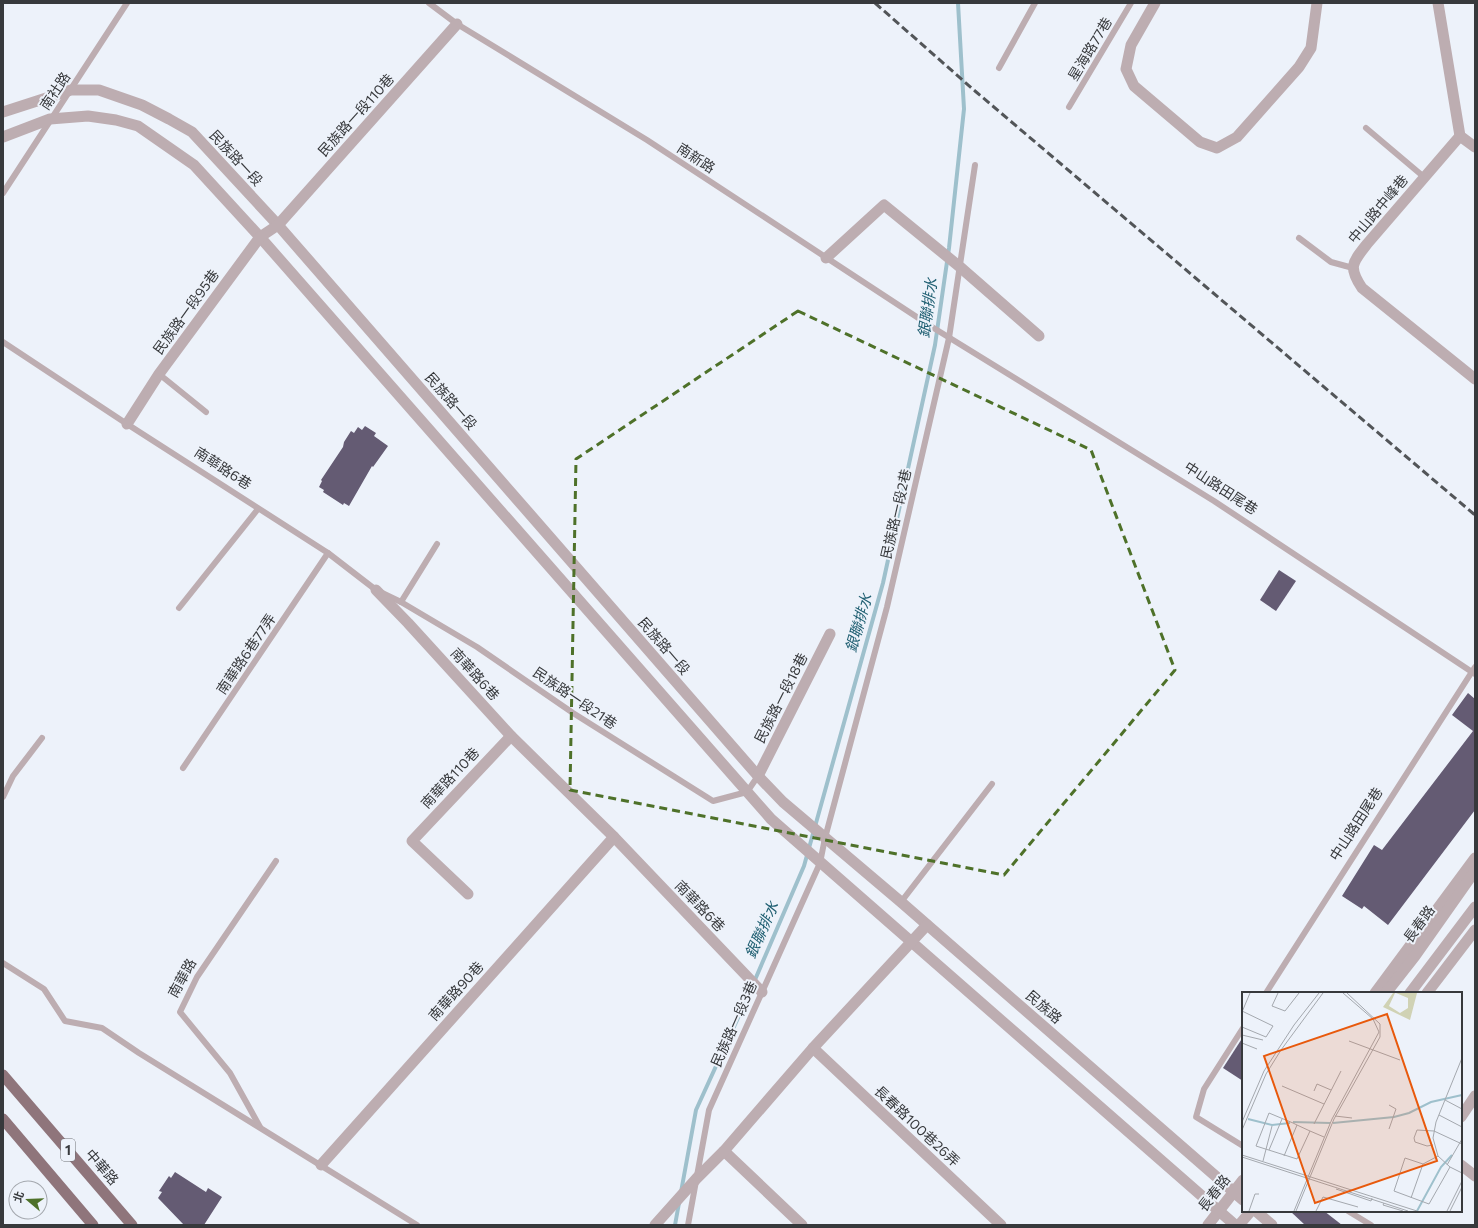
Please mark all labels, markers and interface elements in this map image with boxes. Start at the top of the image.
street label: 星海路77巷 [1064,14,1115,83]
street label: 南社路 [36,69,73,113]
street label: 民族路一段110巷 [314,70,397,159]
street label: 民族路一段 [206,126,266,189]
street label: 南新路 [674,139,719,176]
street label: 中山路中峰巷 [1344,171,1411,246]
street label: 民族路一段95巷 [149,266,222,357]
water label: 銀聯排水 [914,276,940,339]
street label: 民族路一段 [422,369,481,433]
street label: 南華路6巷 [192,443,255,492]
street label: 中山路田尾巷 [1181,458,1261,518]
street label: 民族路一段2巷 [877,467,914,561]
water label: 銀聯排水 [841,590,875,654]
street label: 南華路6巷77弄 [212,610,279,697]
street label: 民族路一段 [635,614,694,678]
street label: 南華路6巷 [447,644,503,703]
street label: 民族路一段18巷 [751,650,810,746]
street label: 民族路一段21巷 [530,663,621,732]
street label: 南華路110巷 [417,744,482,812]
street label: 中山路田尾巷 [1326,784,1386,864]
street label: 南華路6巷 [672,877,729,935]
water label: 銀聯排水 [741,898,782,961]
street label: 長春路 [1399,902,1438,946]
street label: 南華路 [164,955,199,1000]
street label: 南華路90巷 [425,958,487,1024]
street label: 民族路一段3巷 [707,978,760,1069]
street label: 民族路 [1023,986,1066,1027]
inset map [1242,992,1462,1212]
street label: 長春路100巷26弄 [871,1082,964,1170]
road number: 1 [61,1139,75,1161]
street label: 中華路 [82,1145,123,1188]
street label: 長春路 [1194,1171,1233,1214]
north arrow [8,1180,48,1220]
text: 北 [10,1189,26,1204]

